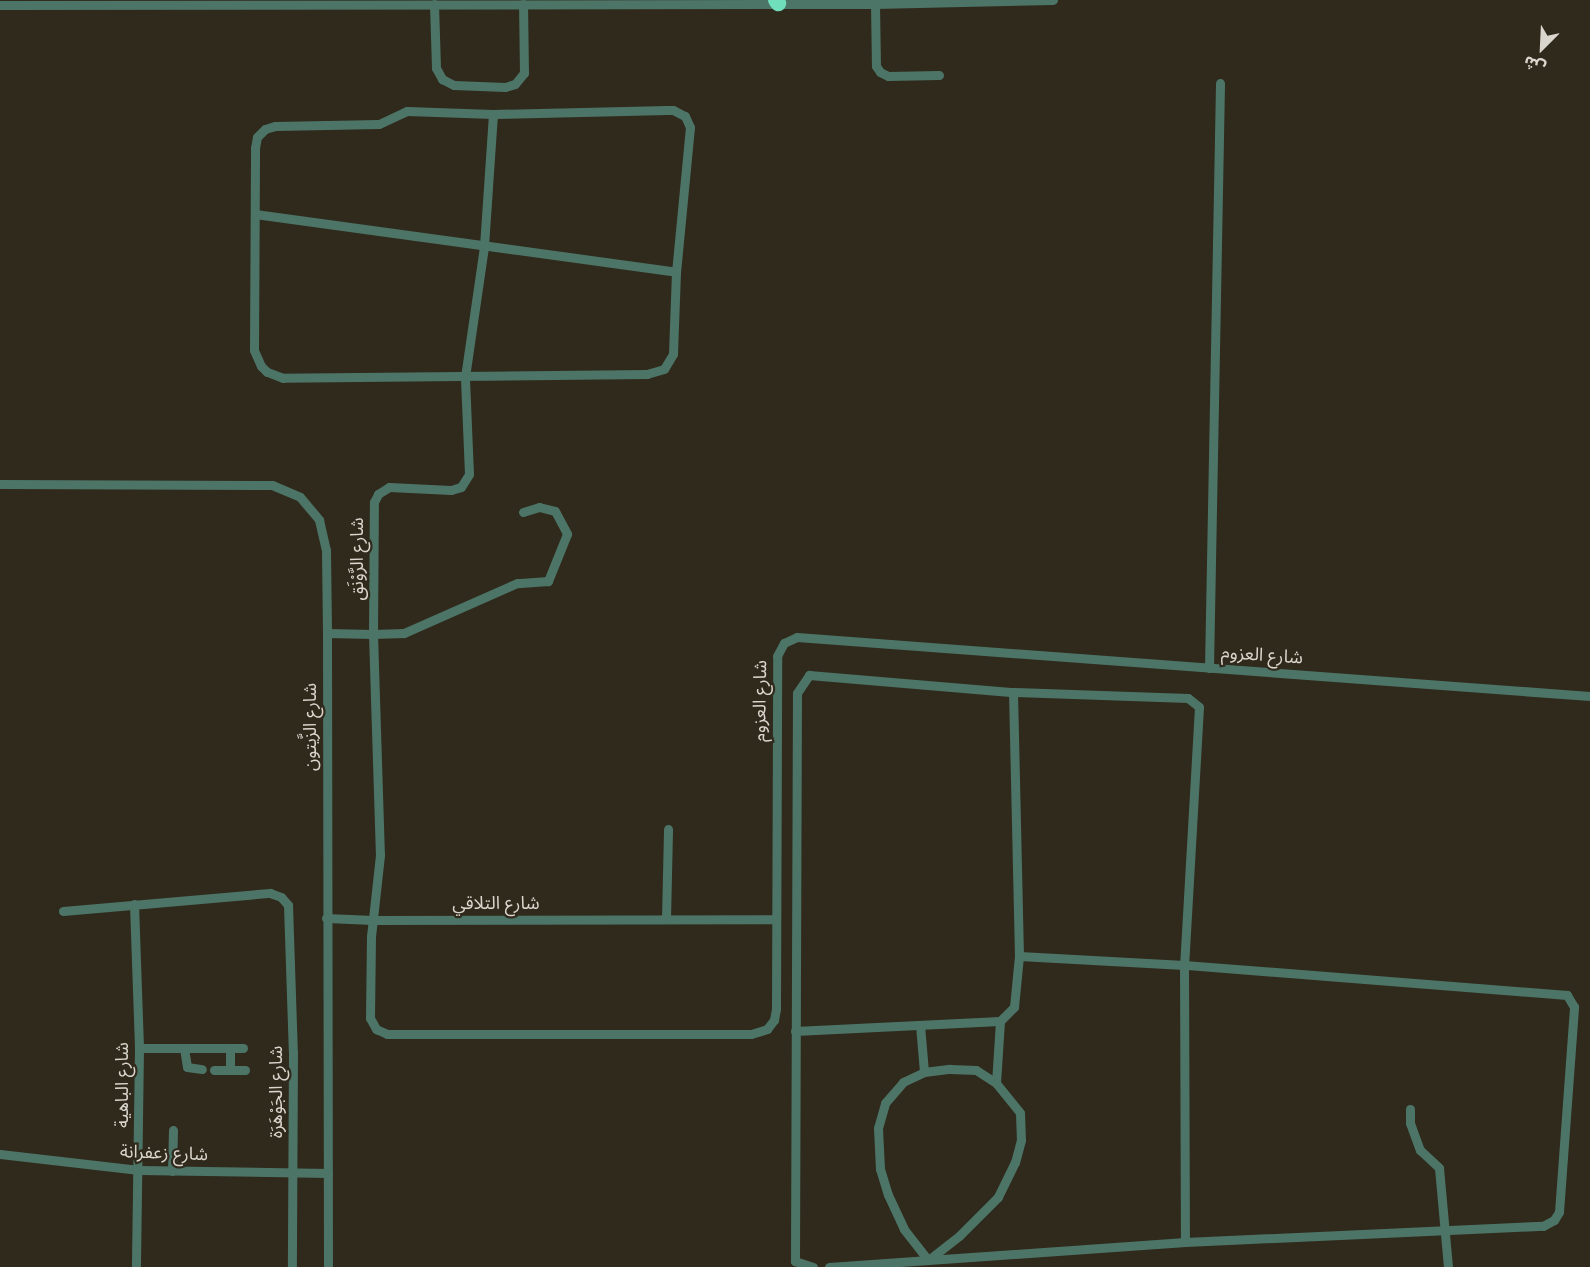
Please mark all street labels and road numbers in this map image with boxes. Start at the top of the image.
street label: شارع الرَّوْنَق [346,517,368,601]
street label: شارع العزوم [1220,641,1304,669]
street label: شارع العزوم [748,660,772,742]
street label: شارع الزَّيتون [299,683,321,771]
street label: شارع التلاقي [452,892,540,914]
street label: شارع الباهية [111,1042,133,1128]
street label: شارع الجَوْهَرَة [265,1046,287,1138]
street label: شارع زعفرانة [119,1141,209,1165]

